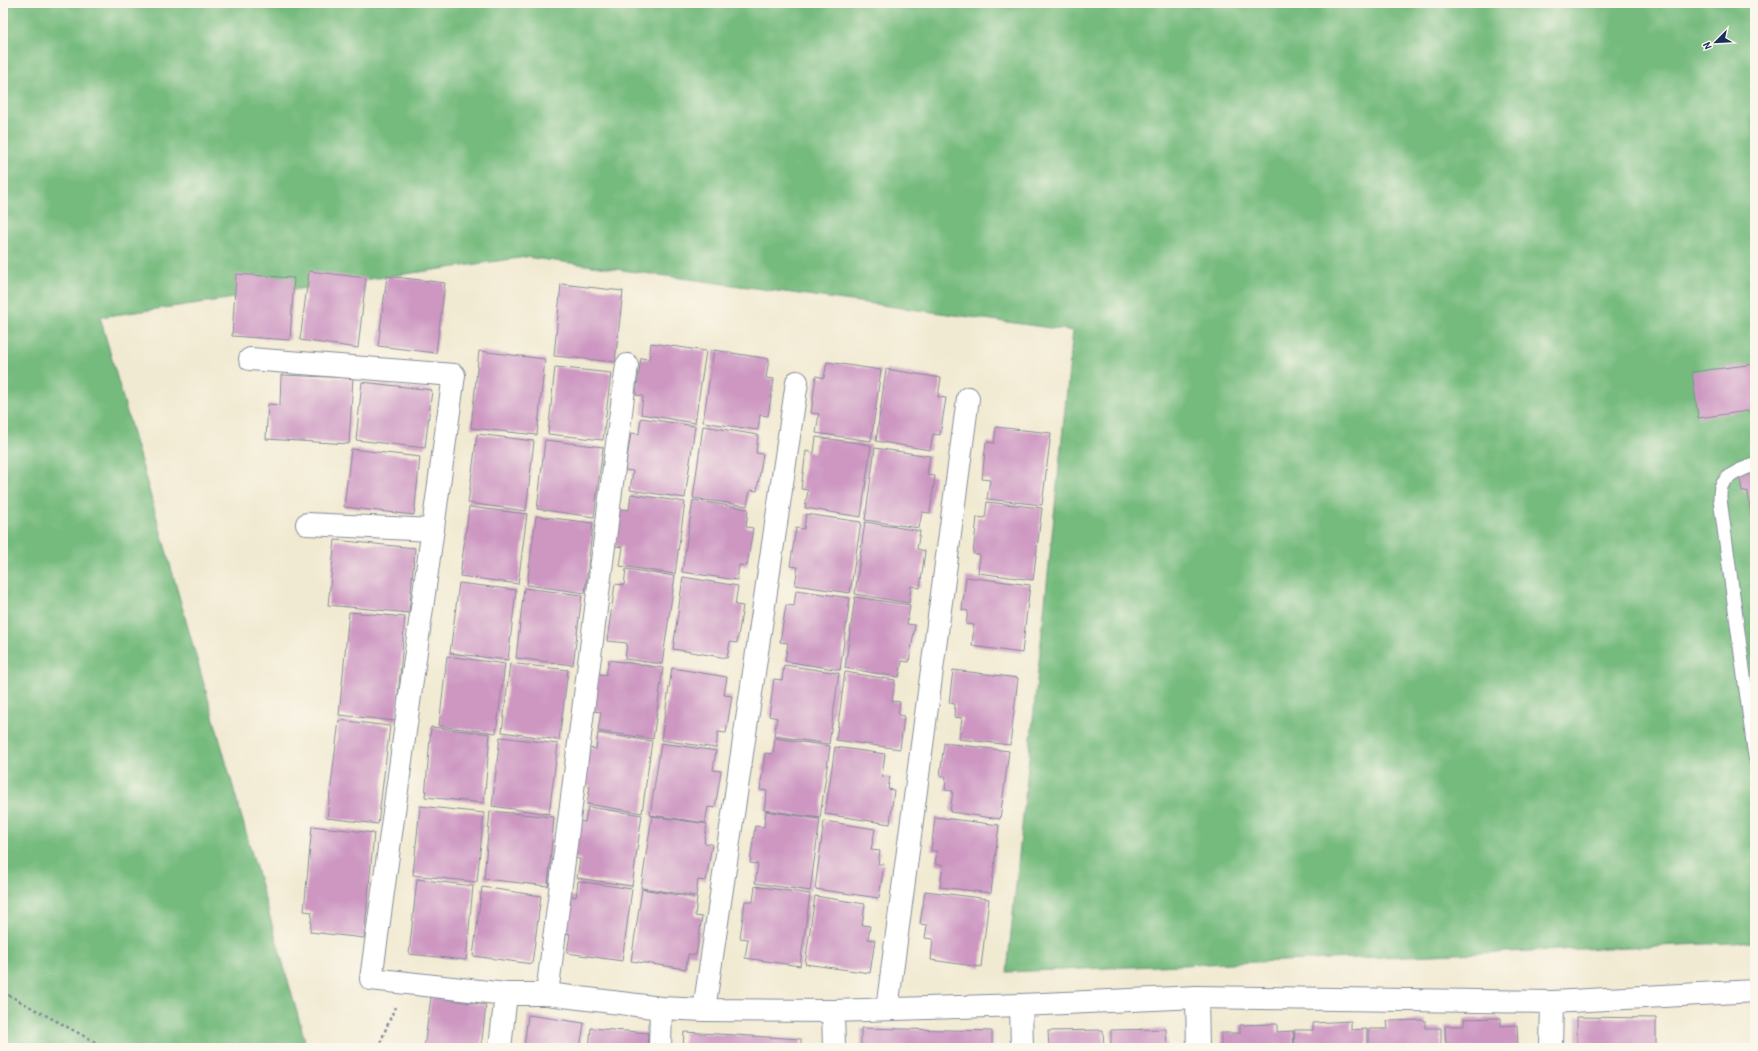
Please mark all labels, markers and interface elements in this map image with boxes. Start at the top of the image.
north arrow [1696,22,1736,62]
text: N [1699,40,1714,52]

